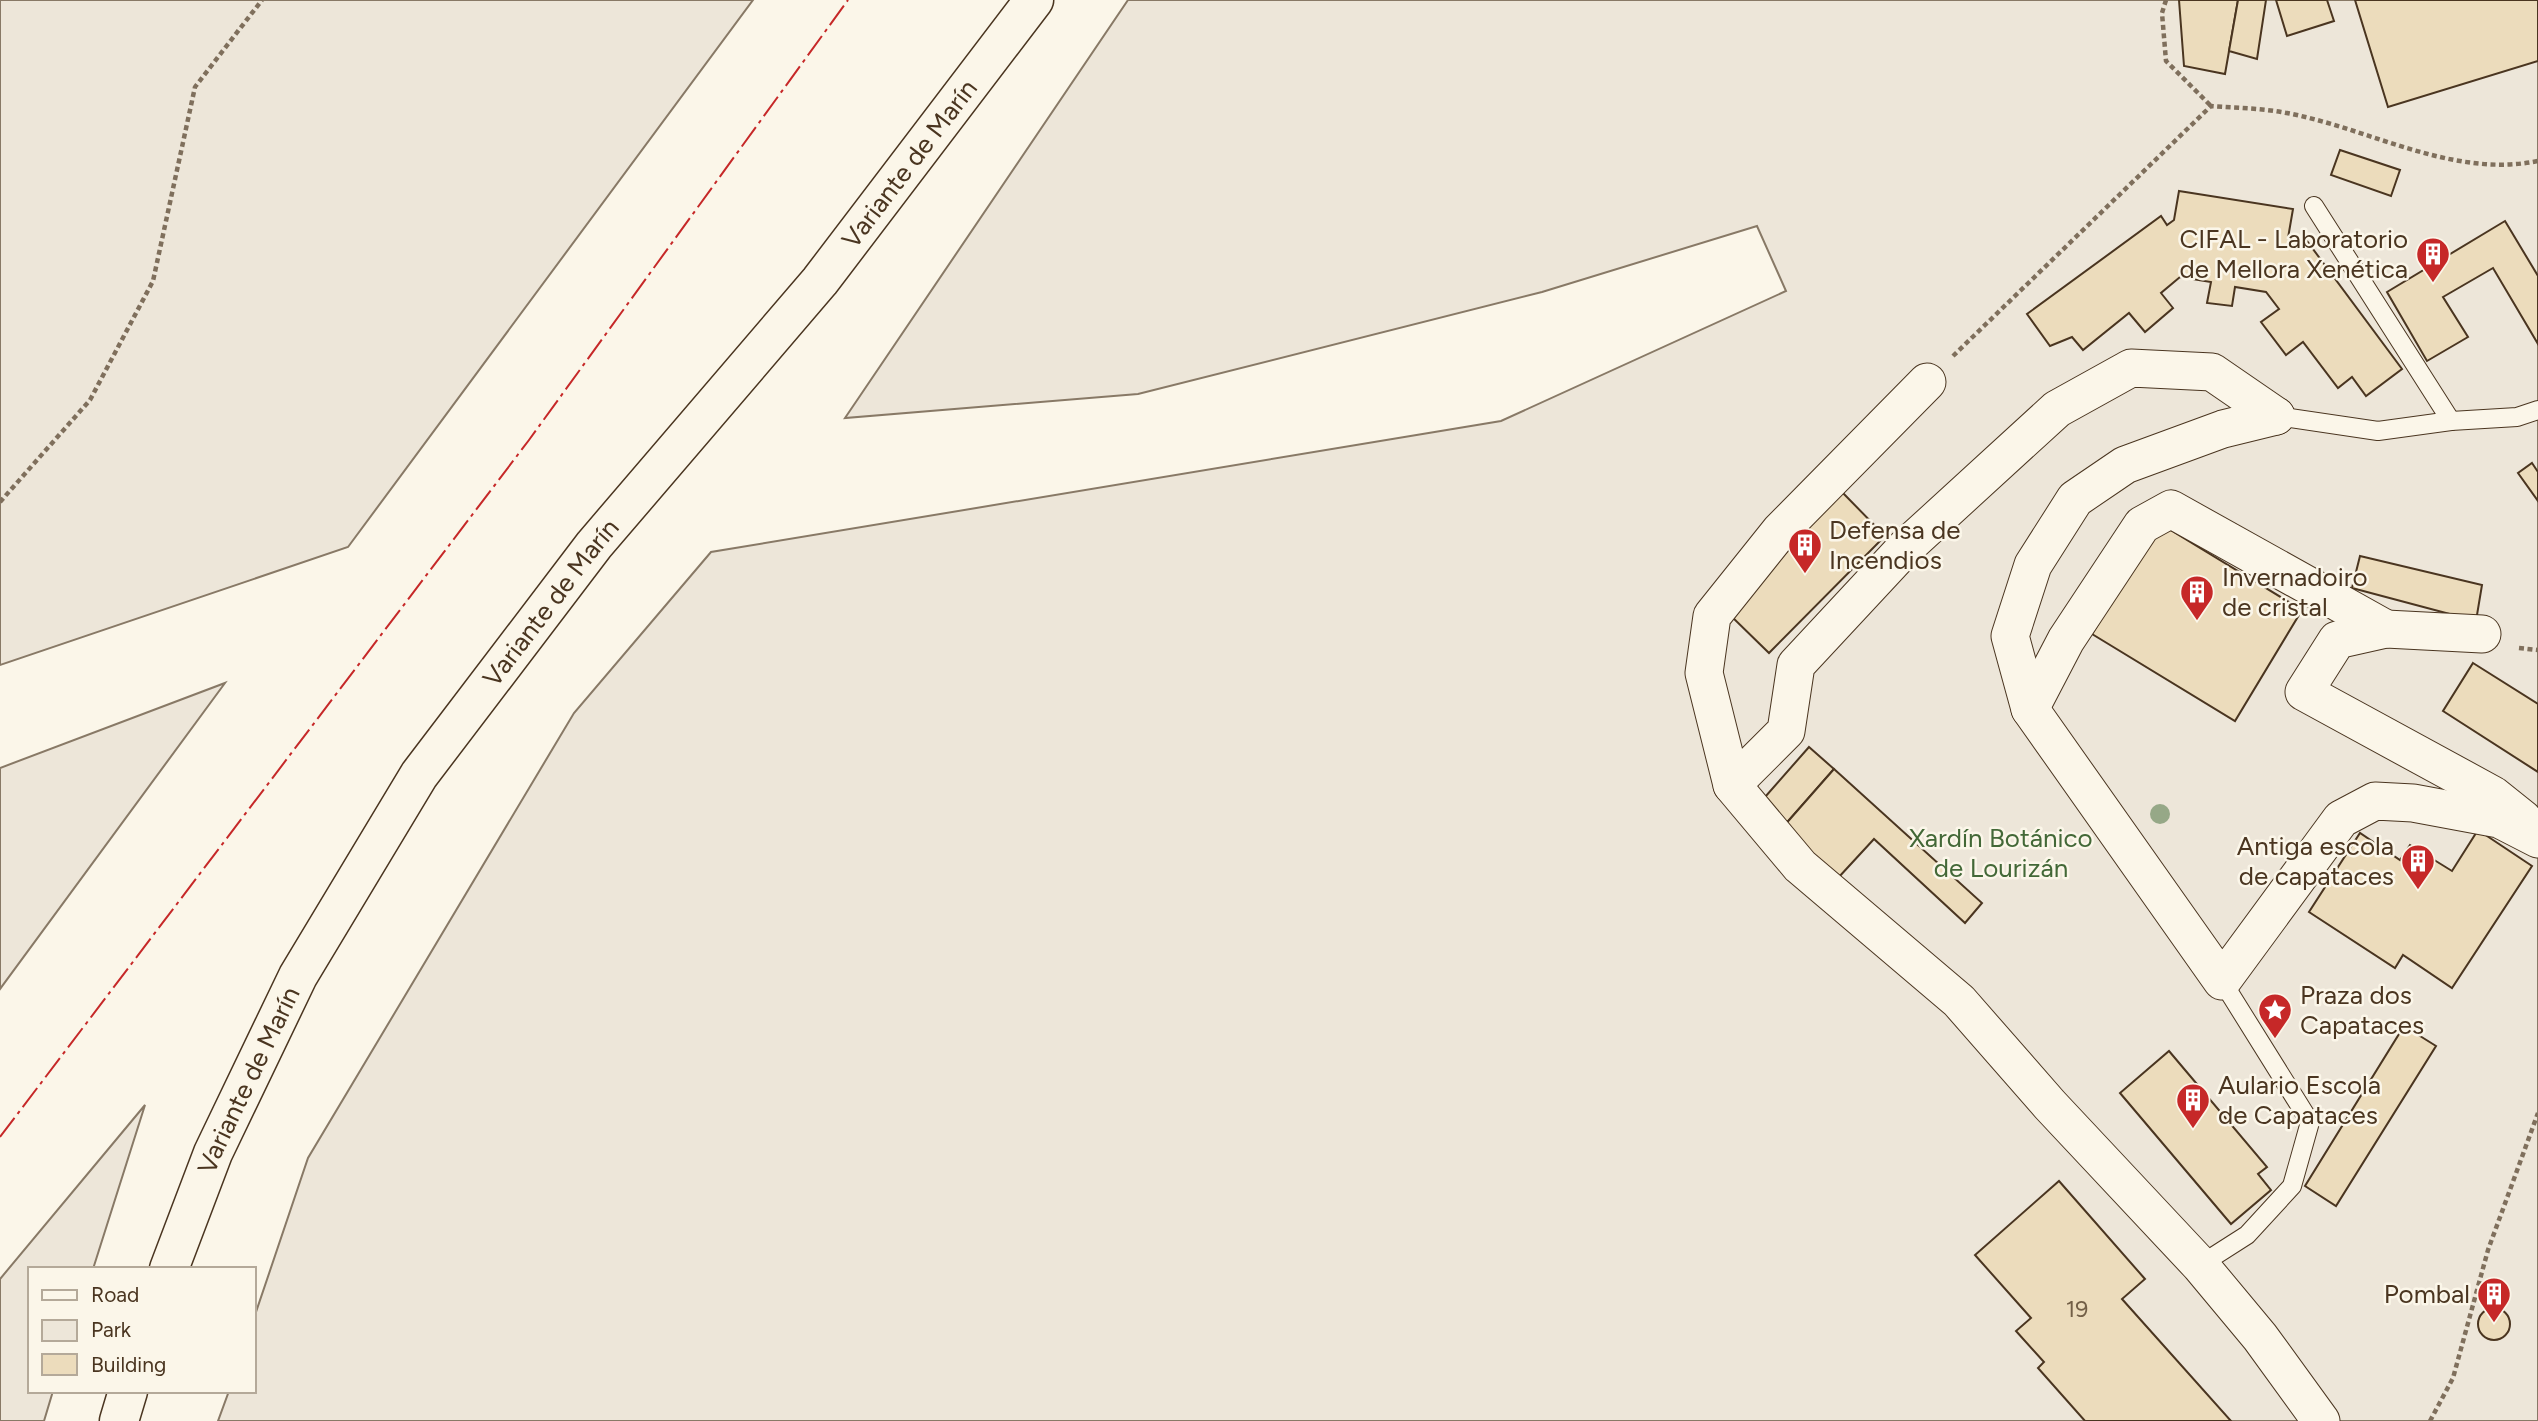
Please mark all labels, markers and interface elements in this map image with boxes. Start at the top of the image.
street label: Variante de Marín [835,73,984,254]
place label: CIFAL - Laboratorio de Mellora Xenética [2179,223,2408,285]
building icon: CIFAL - Laboratorio de Mellora Xenética [2414,235,2452,284]
street label: Variante de Marín [476,512,626,693]
place label: Defensa de Incendios [1829,514,1961,576]
building icon: Defensa de Incendios [1786,526,1824,575]
place label: Invernadoiro de cristal [2222,561,2368,623]
building icon: Invernadoiro de cristal [2178,573,2216,622]
park label: Xardín Botánico de Lourizán [1909,822,2093,884]
place label: Antiga escola de capataces [2237,830,2394,892]
building icon: Antiga escola de capataces [2399,842,2437,891]
place label: Praza dos Capataces [2300,979,2424,1041]
street label: Variante de Marín [191,981,307,1178]
place icon: Praza dos Capataces [2256,991,2294,1040]
place label: Aulario Escola de Capataces [2218,1069,2381,1131]
building icon: Aulario Escola de Capataces [2174,1081,2212,1130]
legend [28,1267,256,1393]
building icon: Pombal [2475,1275,2513,1324]
place label: Pombal [2384,1278,2470,1310]
text: Road [91,1282,139,1307]
house number: 19 [2066,1295,2088,1323]
text: Park [91,1317,132,1342]
text: Building [91,1352,166,1377]

